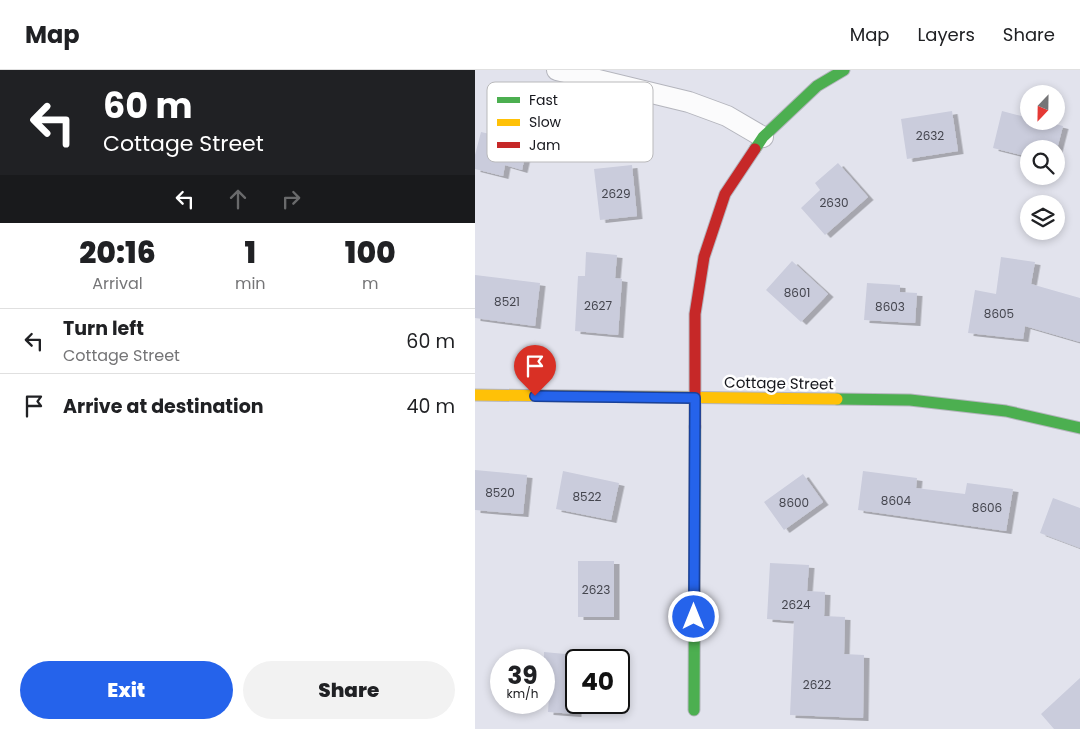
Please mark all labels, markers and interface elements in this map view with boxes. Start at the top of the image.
text: Map [25,18,80,51]
text: Map [850,22,890,47]
text: Layers [918,22,975,47]
text: Share [1003,22,1055,47]
text: 60 m [103,81,193,130]
legend [487,82,653,162]
north arrow [1020,85,1065,130]
map controls [1020,85,1065,240]
icon: left [20,90,85,155]
text: Fast [529,90,558,110]
text: Slow [529,112,562,132]
house number: 2632 [916,127,944,144]
text: Cottage Street [103,128,264,159]
text: Jam [529,135,560,155]
button: search [1020,140,1065,185]
icon: left [171,185,199,213]
icon: ahead [224,185,252,213]
icon: right [277,185,305,213]
house number: 2629 [602,185,630,202]
house number: 2630 [819,194,849,211]
button: layers [1020,195,1065,240]
text: 20:16 [79,231,156,274]
text: 1 [244,231,256,274]
text: 100 [345,231,396,274]
text: Arrival [92,272,143,295]
text: min [235,272,266,295]
text: m [362,272,379,295]
house number: 8601 [784,284,810,301]
house number: 8521 [494,293,520,310]
house number: 2627 [584,297,612,314]
house number: 8603 [875,298,905,315]
house number: 8605 [984,305,1014,322]
text: Turn left [63,315,144,342]
icon: left [20,327,48,355]
text: 60 m [406,328,455,355]
text: Cottage Street [63,344,180,367]
pin [514,345,556,396]
icon: arrive [521,352,549,380]
street label: Cottage Street [724,372,834,394]
icon: arrive [20,392,48,420]
text: Arrive at destination [63,393,264,420]
text: 40 m [406,393,455,420]
house number: 8520 [485,484,515,501]
house number: 8522 [573,488,602,505]
house number: 8604 [881,492,912,509]
house number: 8600 [779,494,809,511]
house number: 8606 [972,499,1002,516]
house number: 2623 [582,581,610,598]
position arrow [667,590,719,642]
house number: 2624 [782,596,811,613]
speed limit sign: 40 [565,649,630,714]
text: 39 [507,658,538,693]
button: Exit [20,661,233,719]
button: Share [243,661,455,719]
house number: 2622 [803,676,831,693]
text: km/h [507,685,538,702]

